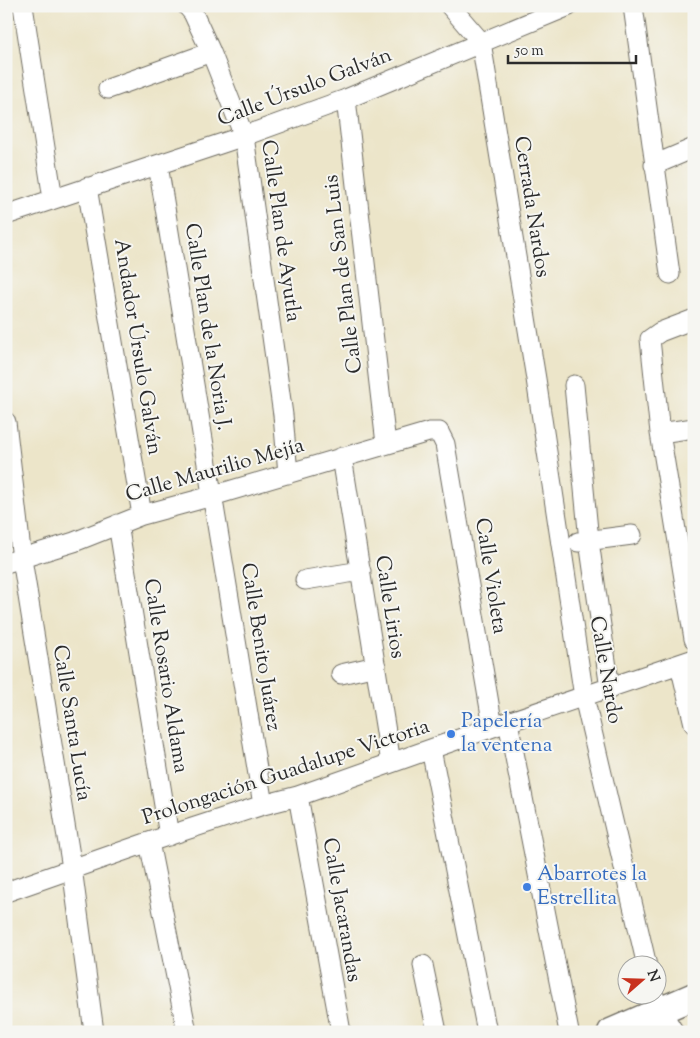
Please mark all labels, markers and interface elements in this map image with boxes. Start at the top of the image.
scale bar [508,32,635,64]
street label: Calle Úrsulo Galván [213,41,397,135]
text: 50 m [514,41,544,62]
street label: Cerrada Nardos [505,134,557,280]
street label: Calle Plan de Ayutla [252,138,308,324]
street label: Calle Plan de San Luis [317,173,371,375]
street label: Calle Plan de la Noria J. [176,221,238,433]
street label: Andador Úrsulo Galván [105,237,169,457]
street label: Calle Maurilio Mejía [122,431,308,511]
street label: Calle Violeta [466,516,514,637]
street label: Calle Lirios [366,553,412,661]
street label: Calle Benito Juárez [232,561,288,733]
street label: Calle Rosario Aldama [135,577,195,776]
street label: Calle Nardo [581,614,629,726]
street label: Calle Santa Lucía [44,643,98,804]
place label: Papelería la ventena [461,707,553,761]
street label: Prolongación Guadalupe Victoria [138,712,434,834]
marker: Papelería la ventena [445,728,457,740]
street label: Calle Jacarandas [314,836,368,984]
place label: Abarrotes la Estrellita [537,860,647,914]
marker: Abarrotes la Estrellita [521,881,533,893]
north arrow [618,956,668,1006]
text: N [641,968,664,985]

